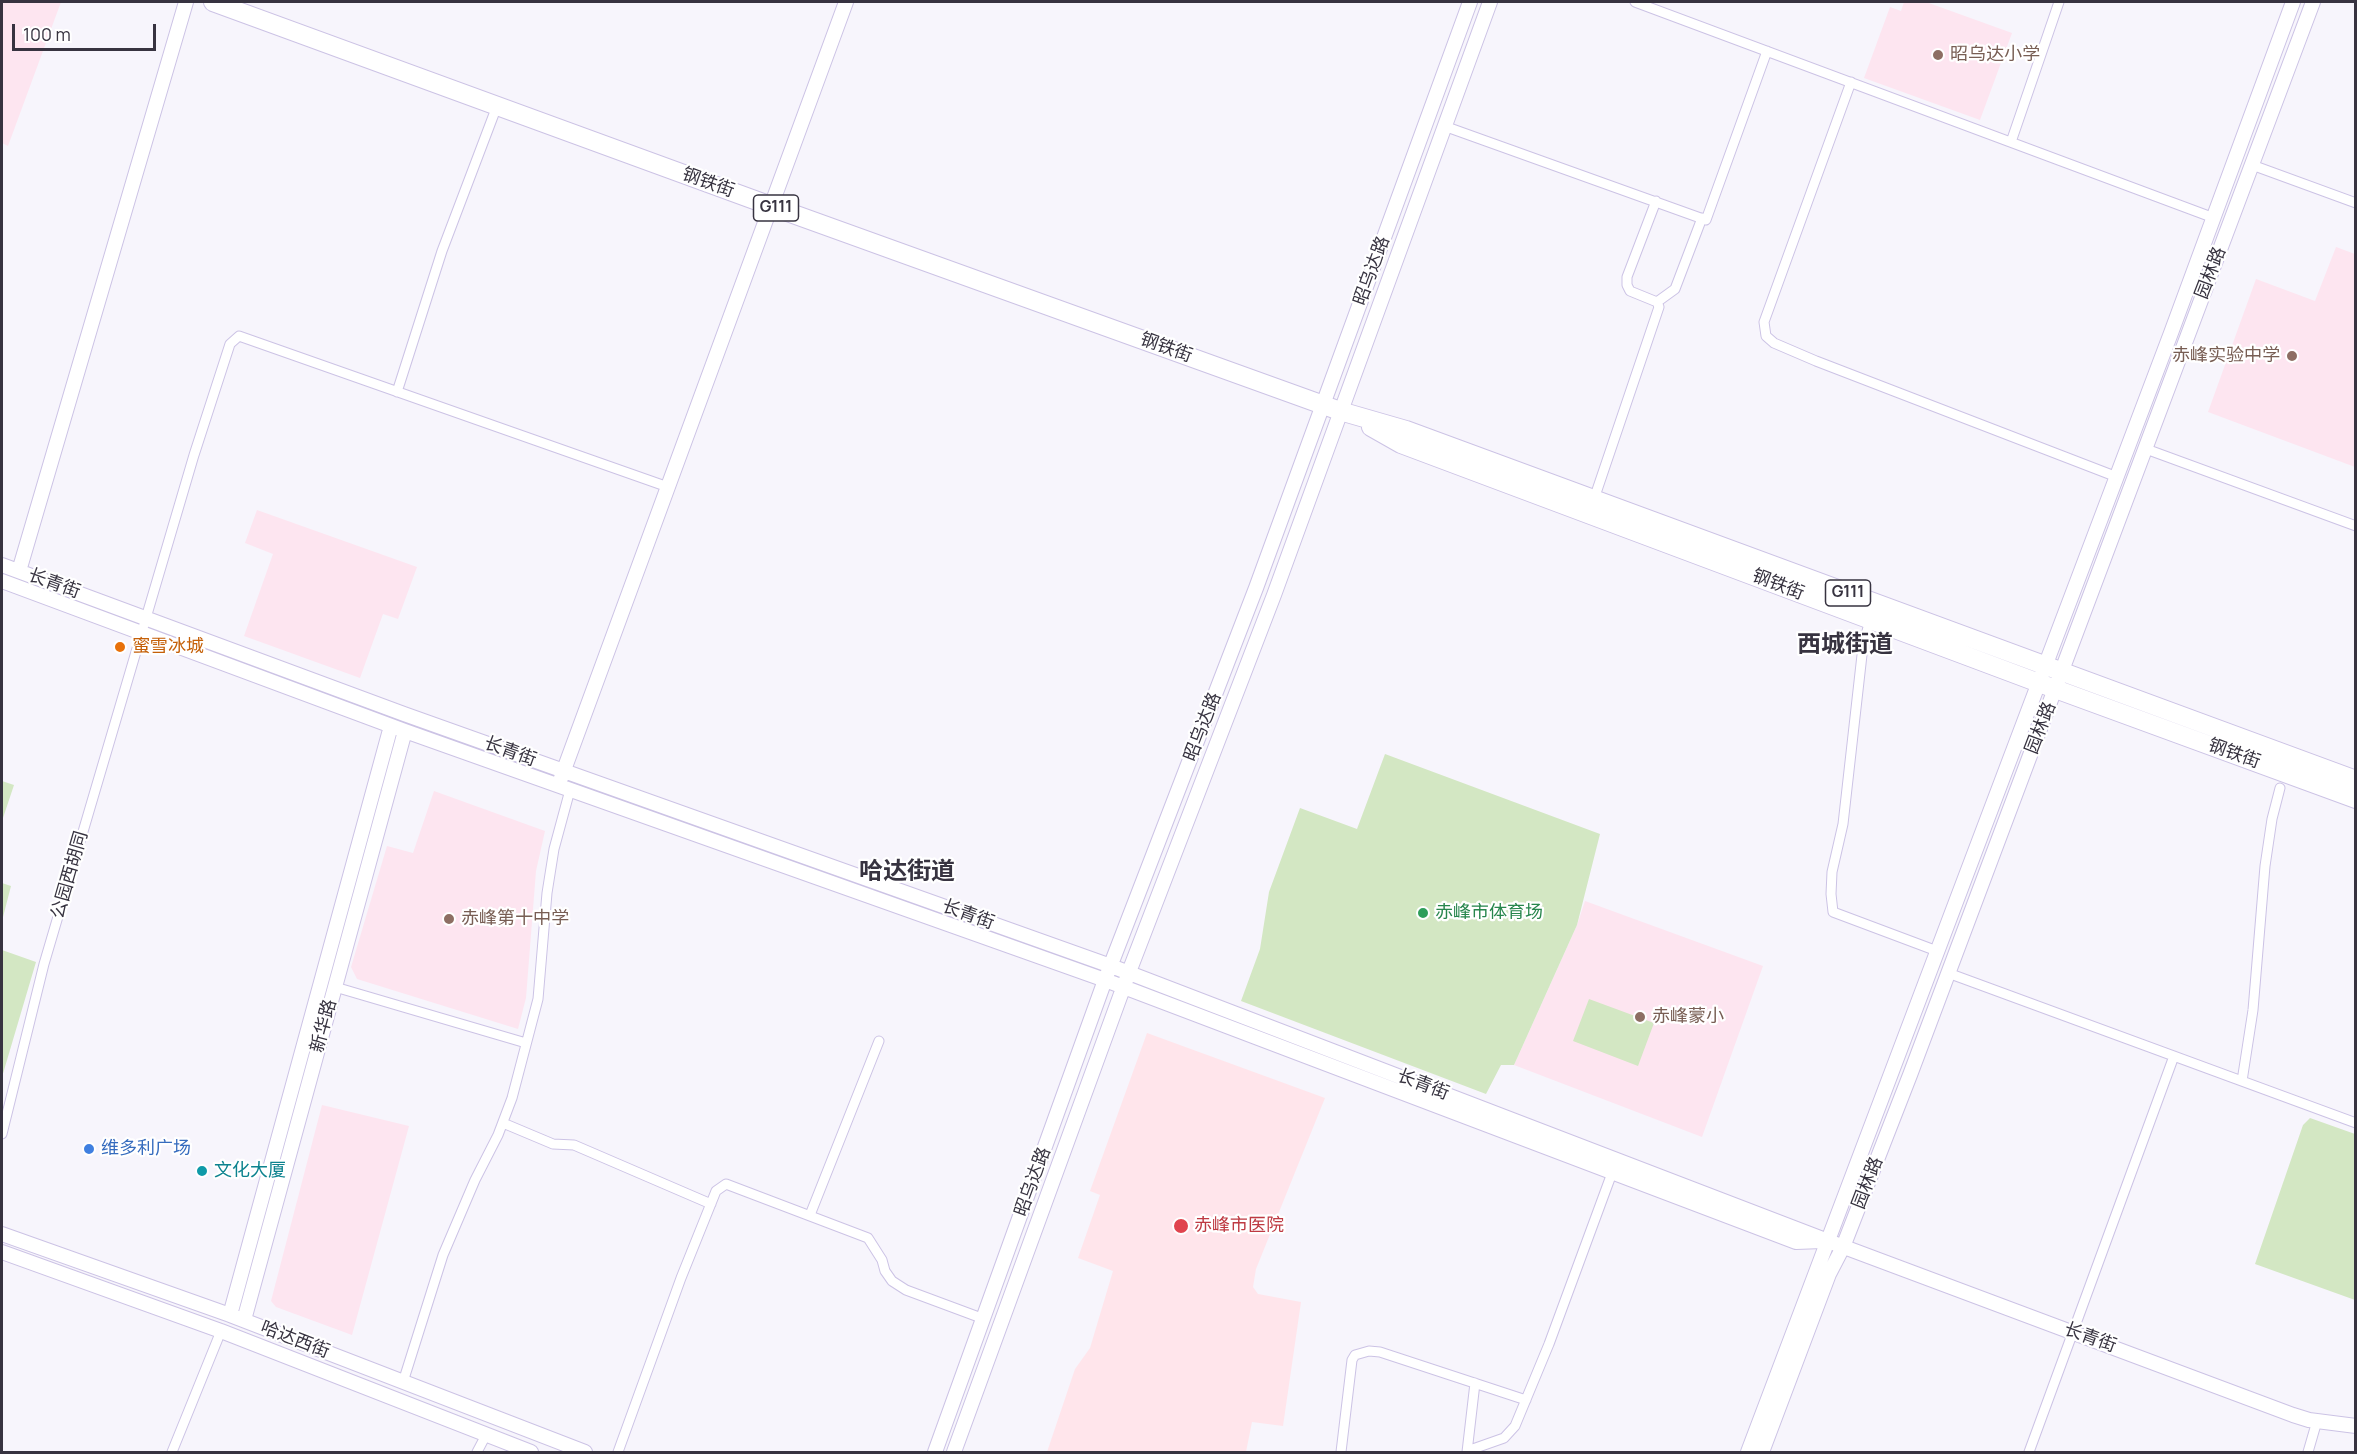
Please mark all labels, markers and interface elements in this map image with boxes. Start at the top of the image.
scale bar [15,12,159,50]
text: 100 m [23,22,71,46]
place label: 昭乌达小学 [1950,44,2040,66]
marker: 昭乌达小学 [1931,48,1945,62]
street label: 钢铁街 [679,164,737,202]
road number: G111 [754,195,798,221]
street label: 昭乌达路 [1350,233,1394,309]
street label: 园林路 [2191,244,2231,302]
street label: 钢铁街 [1137,329,1195,367]
place label: 赤峰实验中学 [2172,345,2280,367]
marker: 赤峰实验中学 [2285,349,2299,363]
street label: 长青街 [25,565,83,603]
street label: 钢铁街 [1749,565,1807,605]
road number: G111 [1826,580,1870,606]
district label: 西城街道 [1797,631,1893,659]
place label: 蜜雪冰城 [132,636,204,658]
marker: 蜜雪冰城 [113,640,127,654]
street label: 昭乌达路 [1180,690,1226,764]
street label: 园林路 [2021,699,2061,757]
street label: 长青街 [481,733,539,771]
street label: 钢铁街 [2205,735,2263,773]
street label: 公园西胡同 [47,829,93,921]
district label: 哈达街道 [859,858,955,886]
street label: 长青街 [939,896,997,934]
place label: 赤峰市体育场 [1435,902,1543,924]
marker: 赤峰市体育场 [1416,906,1430,920]
place label: 赤峰第十中学 [461,908,569,930]
marker: 赤峰第十中学 [442,912,456,926]
street label: 新华路 [307,997,341,1055]
place label: 赤峰蒙小 [1652,1006,1724,1028]
marker: 赤峰蒙小 [1633,1010,1647,1024]
street label: 长青街 [1394,1065,1452,1105]
place label: 维多利广场 [101,1138,191,1160]
marker: 维多利广场 [82,1142,96,1156]
street label: 昭乌达路 [1011,1144,1055,1220]
street label: 园林路 [1848,1154,1888,1212]
place label: 文化大厦 [214,1160,286,1182]
marker: 文化大厦 [195,1164,209,1178]
place label: 赤峰市医院 [1194,1215,1284,1237]
marker: 赤峰市医院 [1172,1217,1190,1235]
street label: 哈达西街 [258,1317,332,1363]
street label: 长青街 [2061,1319,2119,1357]

